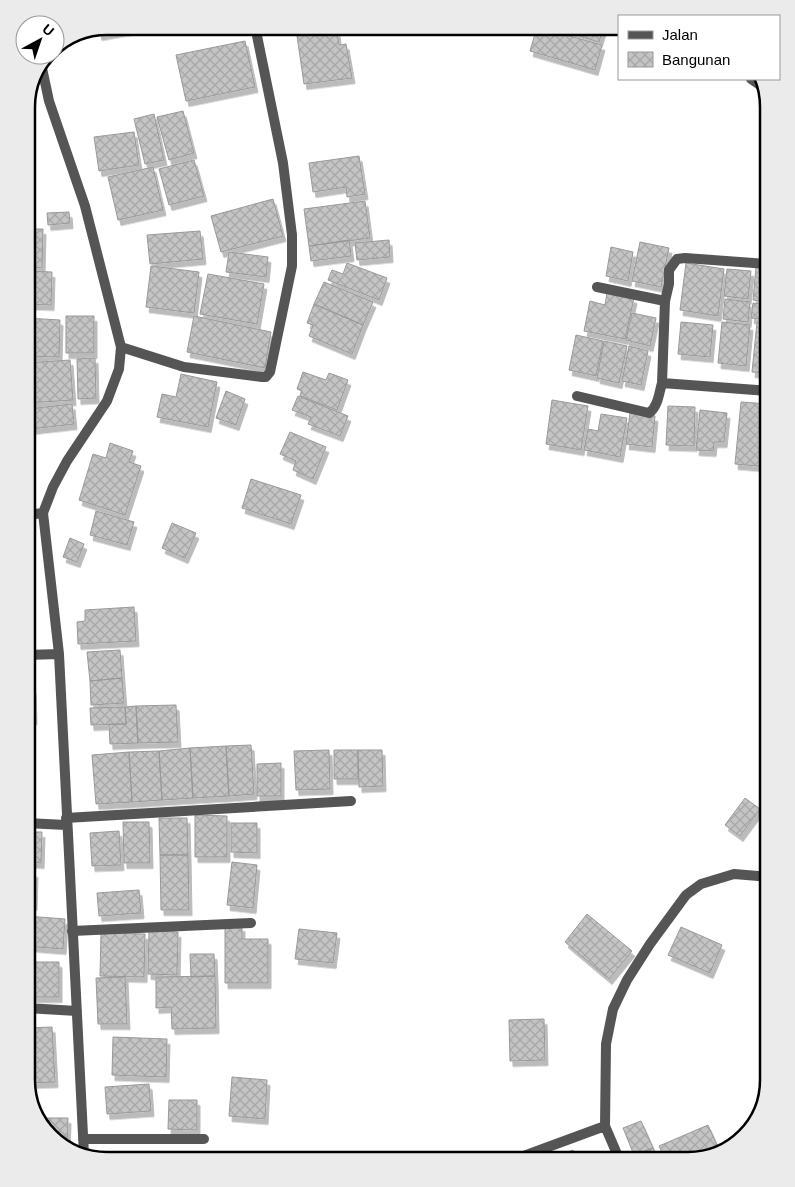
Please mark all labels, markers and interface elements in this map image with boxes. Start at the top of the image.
north arrow [15,15,65,65]
legend [618,15,780,80]
text: U [39,21,57,39]
text: Jalan [662,26,698,43]
text: Bangunan [662,51,730,68]

